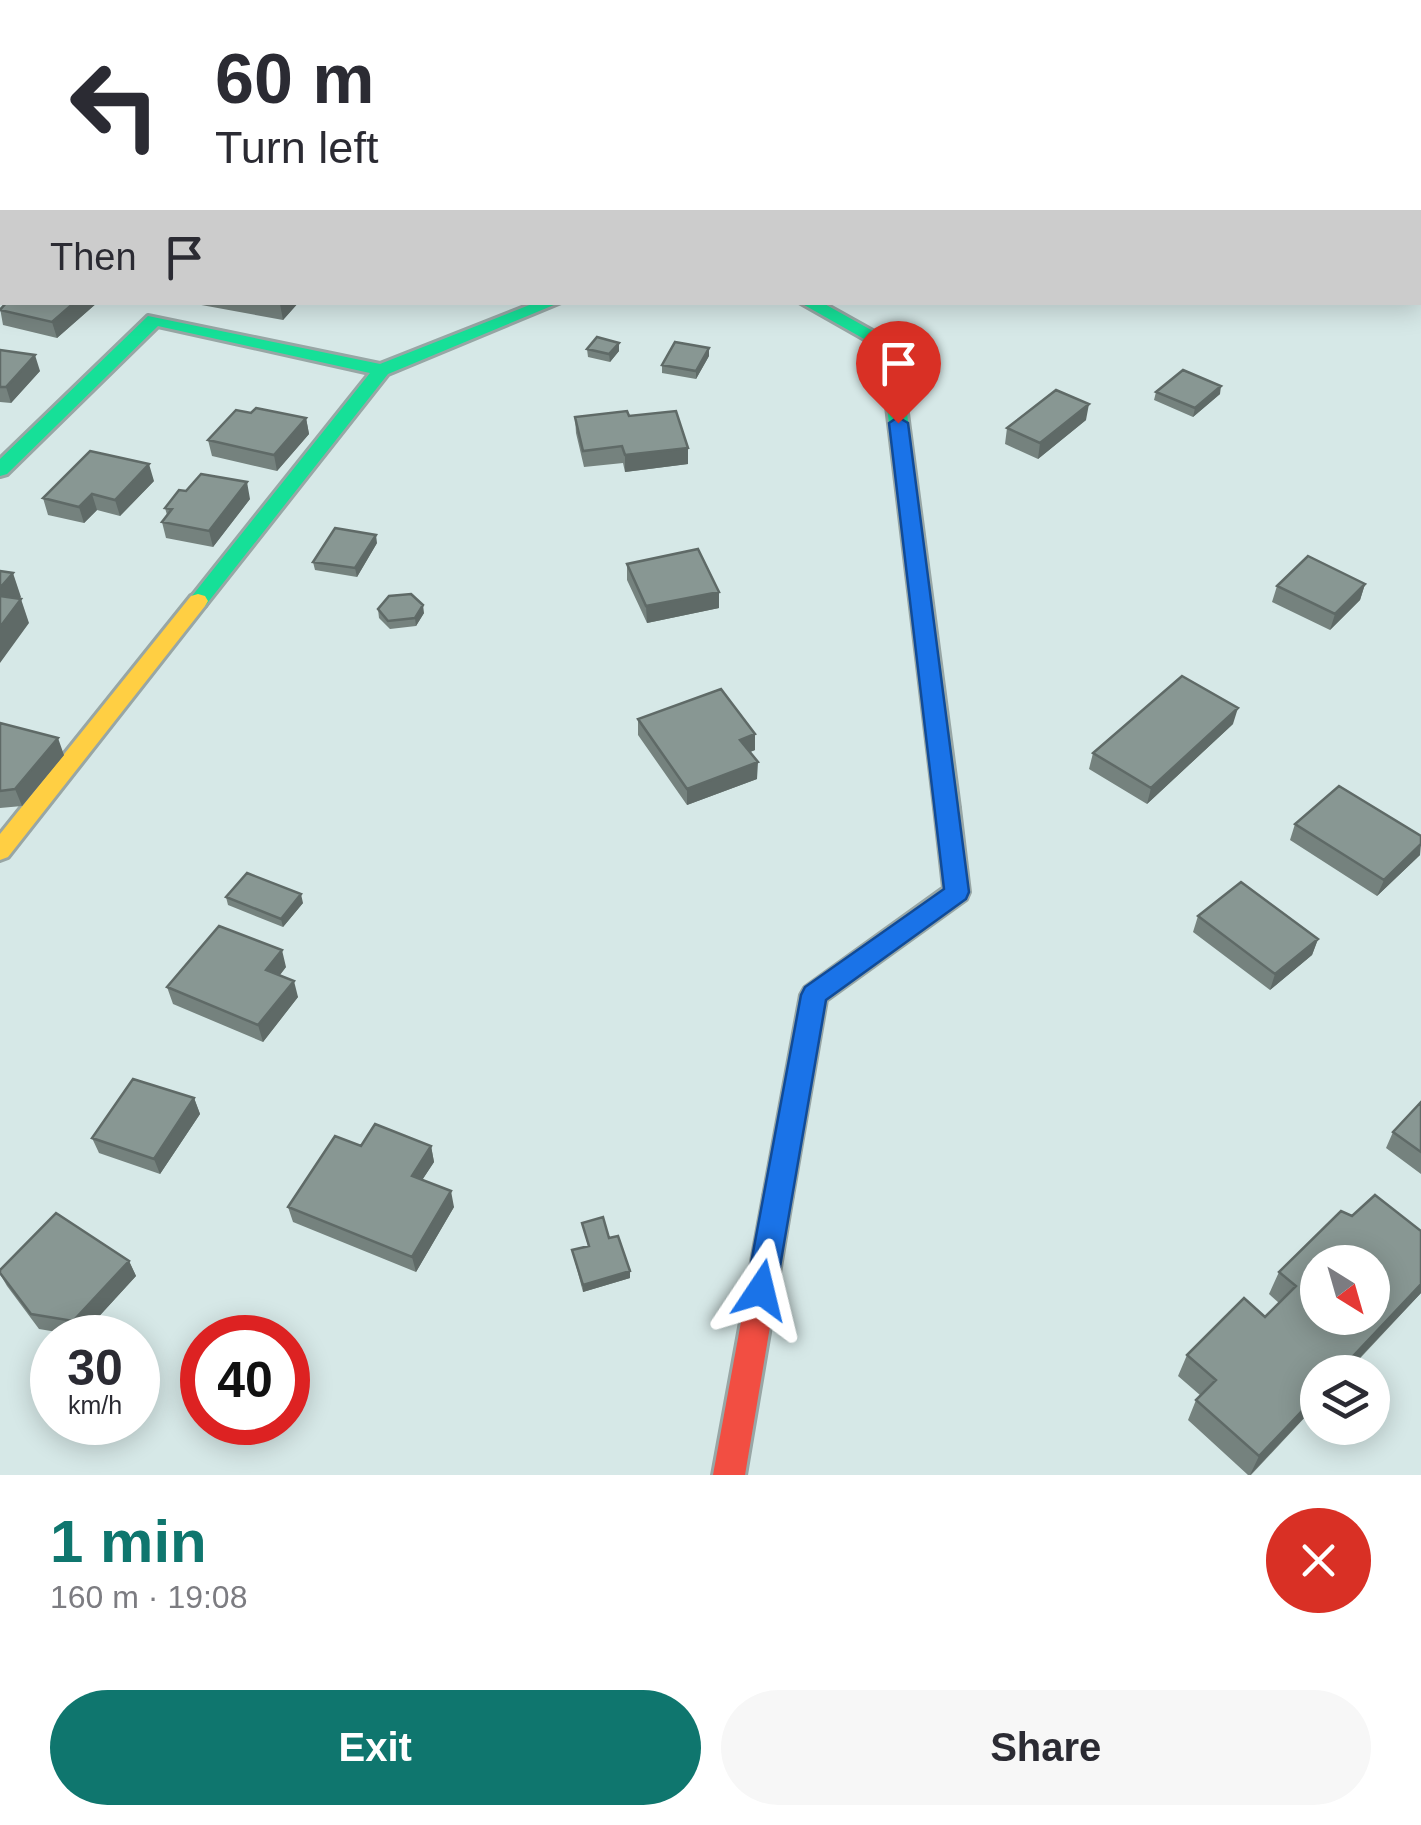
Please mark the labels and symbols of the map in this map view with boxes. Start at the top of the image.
pin [856,321,941,424]
position arrow [709,1238,813,1342]
north arrow [1300,1245,1390,1335]
speed limit sign: 40 [180,1315,310,1445]

